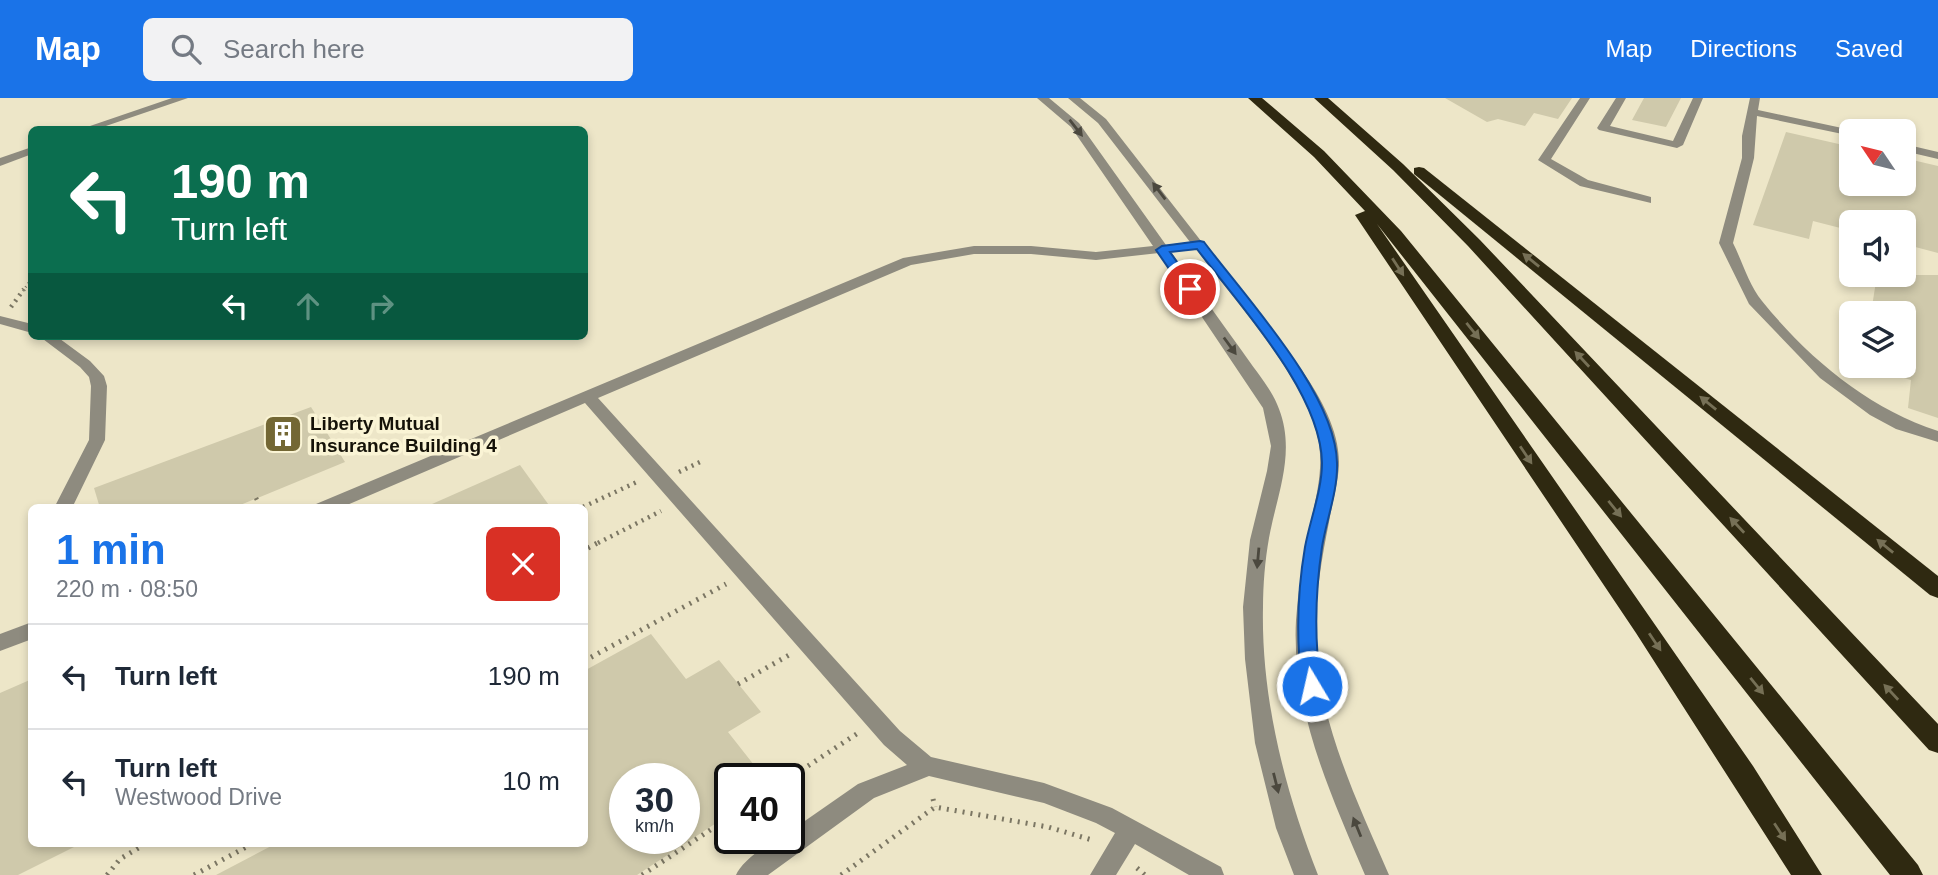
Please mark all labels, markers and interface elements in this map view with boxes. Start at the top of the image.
search box [143,18,633,81]
text: Map [35,30,101,67]
icon: search [167,30,205,68]
text: Search here [223,34,365,64]
text: Map [1606,35,1652,62]
text: Directions [1690,35,1797,62]
text: Saved [1835,35,1903,62]
one-way arrow [1068,118,1083,136]
north arrow [1839,119,1916,196]
map controls [1839,119,1916,378]
icon: left [56,154,147,245]
text: 190 m [171,154,310,208]
one-way arrow [1152,182,1166,200]
button: sound [1839,210,1916,287]
text: Turn left [171,211,287,247]
one-way arrow [1522,253,1540,268]
one-way arrow [1392,257,1405,276]
pin [1160,259,1220,319]
icon: arrive [1171,270,1209,308]
icon: left [216,287,254,325]
icon: ahead [289,287,327,325]
icon: right [362,287,400,325]
button: layers [1839,301,1916,378]
one-way arrow [1466,321,1481,339]
one-way arrow [1223,336,1237,355]
one-way arrow [1574,351,1590,368]
one-way arrow [1699,396,1717,411]
building icon: Liberty Mutual Insurance Building 4 [262,413,304,455]
place label: Liberty Mutual Insurance Building 4 [310,413,497,456]
one-way arrow [1519,446,1533,464]
one-way arrow [1608,499,1623,517]
one-way arrow [1729,517,1745,534]
text: 1 min [56,526,166,573]
button: close [486,527,560,601]
one-way arrow [1876,539,1894,554]
one-way arrow [1252,547,1263,569]
text: 220 m · 08:50 [56,576,198,602]
one-way arrow [1648,633,1661,652]
position arrow [1275,649,1349,723]
icon: left [56,658,94,696]
text: Turn left [115,661,217,691]
text: 190 m [488,661,560,691]
one-way arrow [1749,678,1764,695]
one-way arrow [1884,684,1900,701]
text: Turn left [115,753,217,783]
icon: left [56,763,94,801]
speed limit sign: 40 [714,763,805,854]
text: 10 m [502,766,560,796]
one-way arrow [1271,772,1282,794]
text: 30 [635,780,674,819]
text: Westwood Drive [115,784,282,810]
text: km/h [635,816,674,836]
one-way arrow [1351,816,1362,837]
one-way arrow [1773,823,1786,842]

